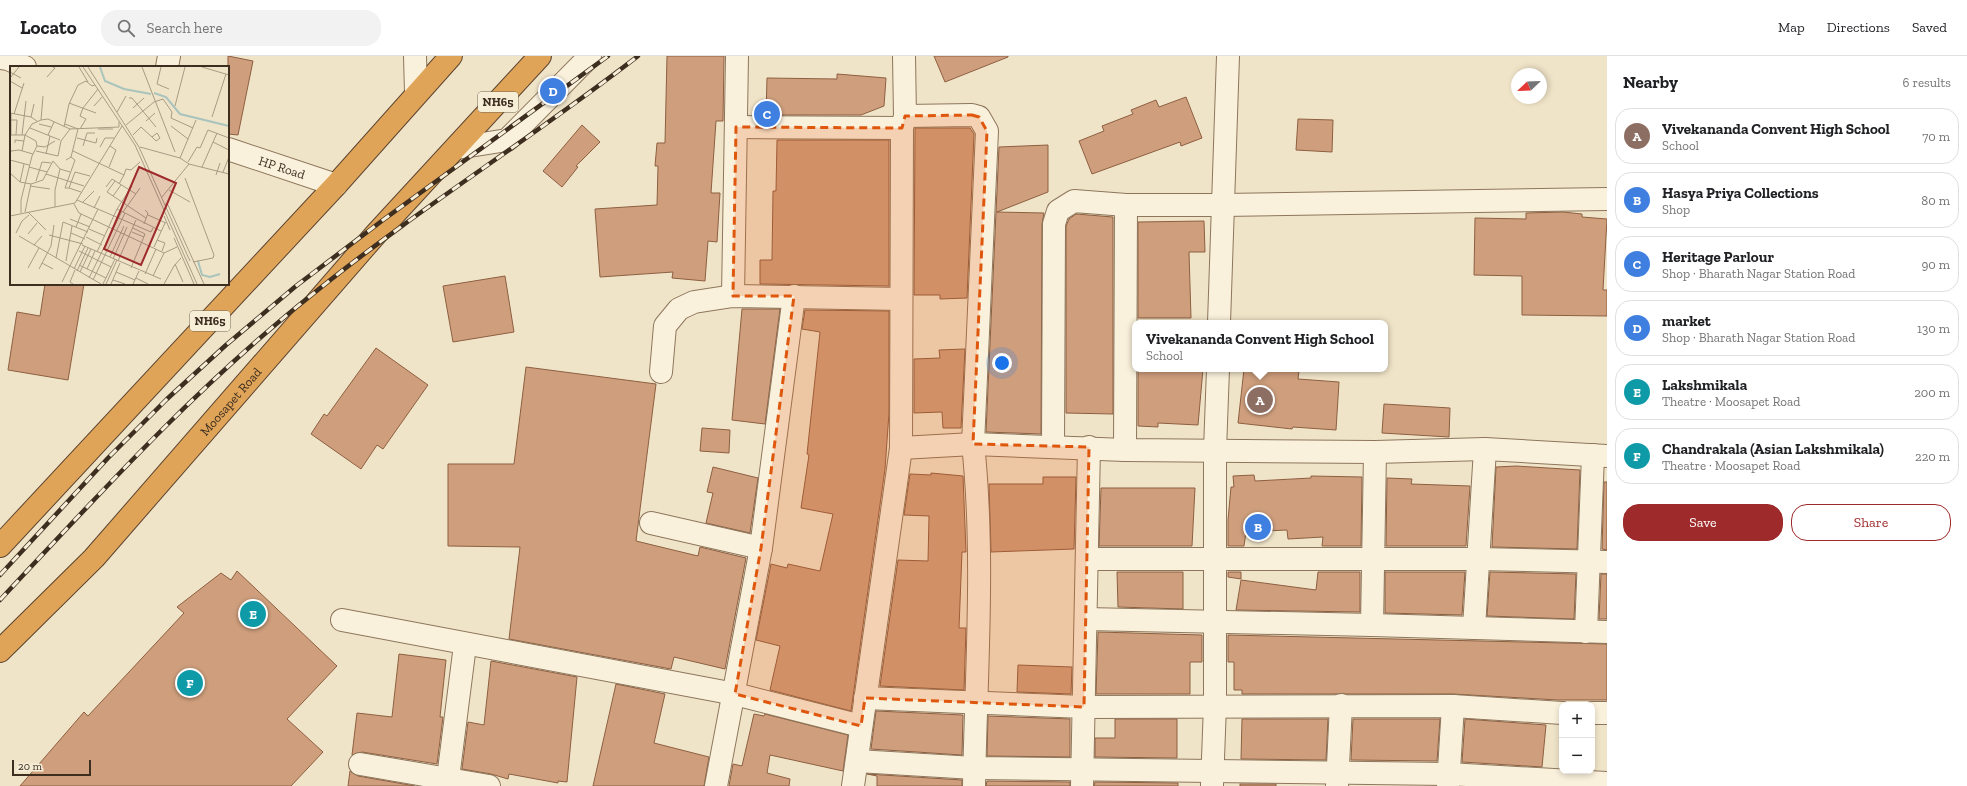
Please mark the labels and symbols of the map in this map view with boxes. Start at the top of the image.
inset map [10,66,229,285]
north arrow [1511,68,1547,104]
pin: D [540,76,566,106]
road number: NH65 [478,92,518,112]
pin: C [754,99,780,129]
street label: HP Road [257,152,307,182]
road number: NH65 [190,311,230,331]
your location [992,353,1012,373]
street label: Moosapet Road [197,364,264,438]
pin: A [1247,385,1273,415]
pin: B [1245,512,1271,542]
pin: E [240,599,266,629]
pin: F [177,668,203,698]
scale bar [12,758,91,777]

